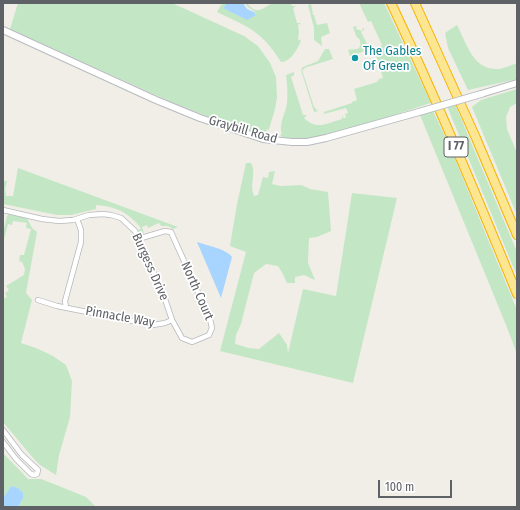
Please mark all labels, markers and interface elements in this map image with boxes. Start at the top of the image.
place label: The Gables Of Green [363,43,421,74]
marker: The Gables Of Green [350,53,360,63]
street label: Graybill Road [207,113,279,147]
road number: I 77 [444,137,468,157]
street label: Burgess Drive [128,231,172,303]
street label: North Court [177,259,217,323]
street label: Pinnacle Way [84,303,156,331]
scale bar [380,472,454,498]
text: 100 m [385,480,414,494]

